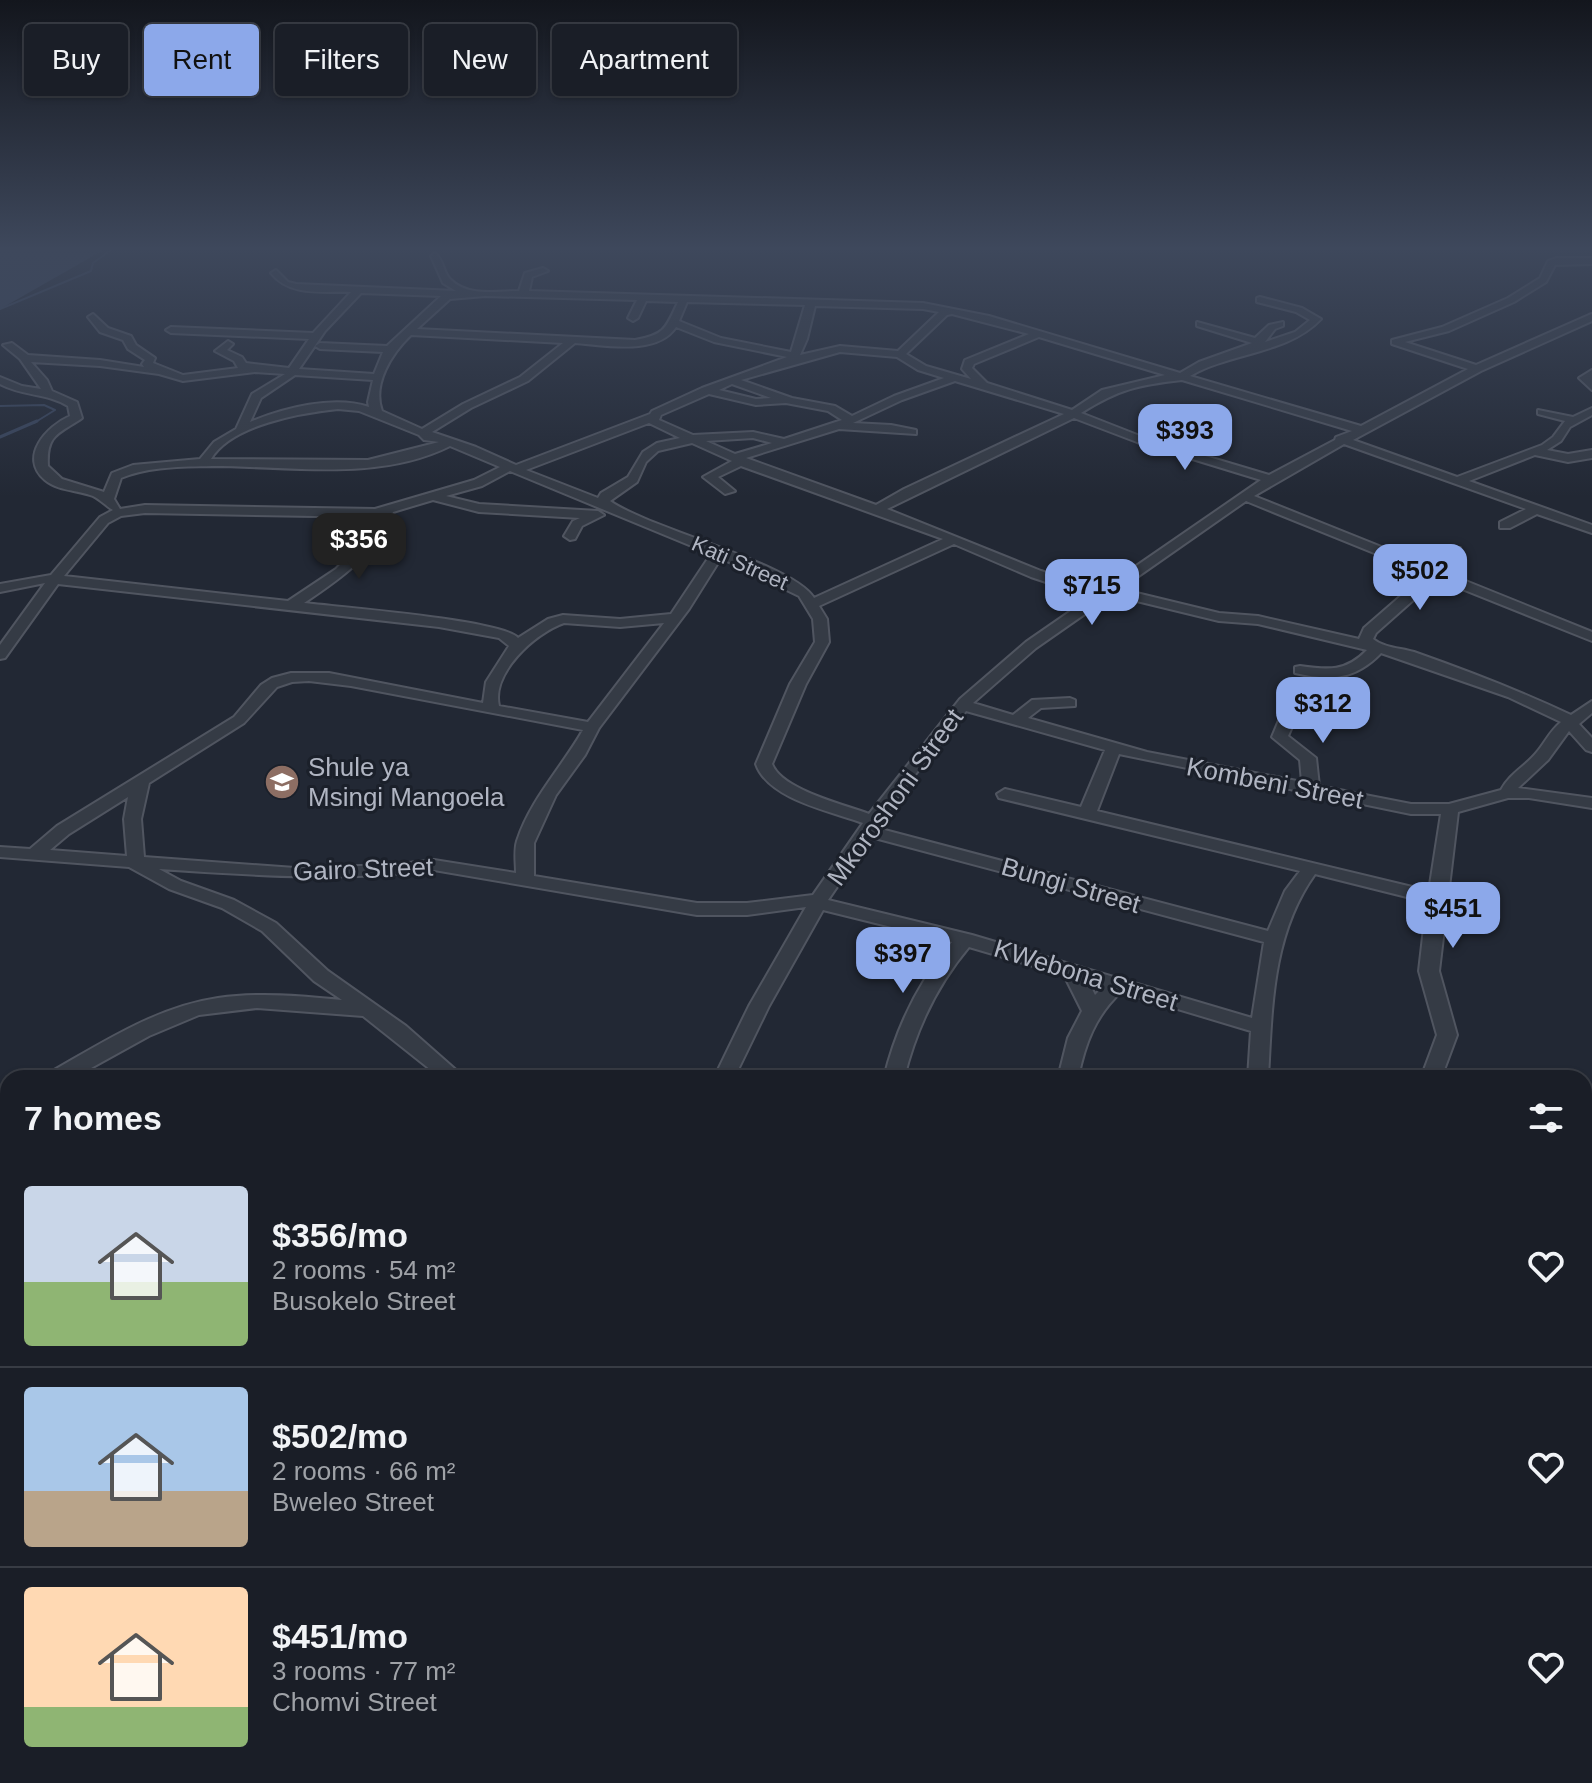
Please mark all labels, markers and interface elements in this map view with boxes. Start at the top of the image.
chip: Buy [24,24,128,96]
chip: Rent [144,24,259,96]
chip: Filters [275,24,408,96]
chip: New [424,24,536,96]
chip: Apartment [552,24,737,96]
pin: $393 [1138,404,1232,472]
text: $393 [1156,415,1214,445]
pin: $356 [312,513,406,581]
text: $356 [330,524,388,554]
street label: Kati Street [688,531,792,595]
pin: $502 [1373,544,1467,612]
text: $502 [1391,555,1449,585]
pin: $715 [1045,559,1139,627]
text: $715 [1063,570,1121,600]
pin: $312 [1276,677,1370,745]
text: $312 [1294,688,1352,718]
street label: Mkoroshoni Street [821,702,970,891]
street label: Kombeni Street [1184,751,1367,815]
place label: Shule ya Msingi Mangoela [308,752,505,812]
school or university icon: Shule ya Msingi Mangoela [263,763,301,801]
street label: Bungi Street [998,851,1145,919]
street label: Gairo Street [292,852,434,886]
pin: $451 [1406,882,1500,950]
text: $451 [1424,893,1482,923]
pin: $397 [856,927,950,995]
street label: KWebona Street [991,933,1182,1017]
text: $397 [874,938,932,968]
icon: filters [1524,1096,1568,1140]
text: 7 homes [24,1099,162,1137]
text: $356/mo [272,1216,408,1254]
icon: home [88,1218,184,1314]
icon: heart [1524,1244,1568,1288]
text: 2 rooms · 54 m² [272,1255,456,1285]
text: Busokelo Street [272,1286,456,1316]
text: $502/mo [272,1417,408,1455]
icon: home [88,1419,184,1515]
icon: heart [1524,1445,1568,1489]
text: 2 rooms · 66 m² [272,1456,456,1486]
text: Bweleo Street [272,1487,434,1517]
text: $451/mo [272,1617,408,1655]
icon: home [88,1619,184,1715]
icon: heart [1524,1645,1568,1689]
text: 3 rooms · 77 m² [272,1656,456,1686]
text: Chomvi Street [272,1687,437,1717]

